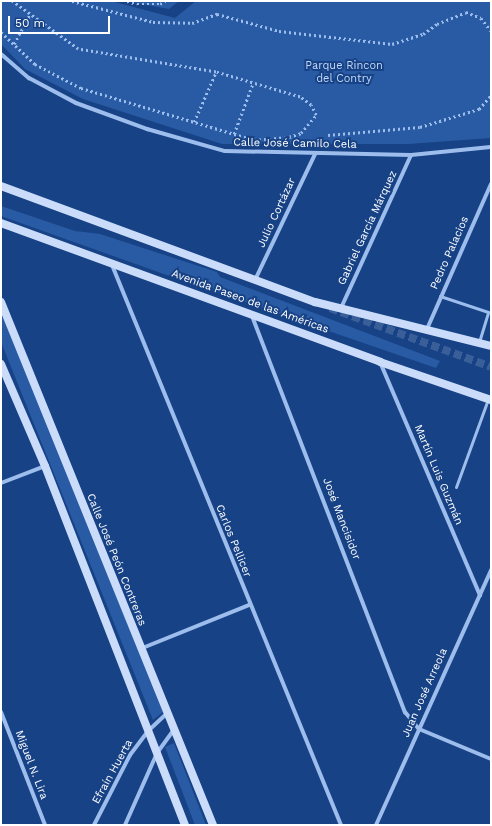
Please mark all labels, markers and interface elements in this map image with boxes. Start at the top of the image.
scale bar [10,8,112,34]
text: 50 m [15,16,45,30]
park label: Parque Rincon del Contry [305,60,383,86]
street label: Calle José Camilo Cela [233,136,357,152]
street label: Gabriel García Márquez [336,168,400,288]
street label: Julio Cortázar [255,176,299,250]
street label: Pedro Palacios [428,214,472,292]
street label: Avenida Paseo de las Américas [169,267,331,337]
street label: Martín Luis Guzmán [411,423,465,527]
street label: José Mancisidor [319,476,363,562]
street label: Calle José Peón Contreras [83,492,149,628]
street label: Carlos Pellicer [212,503,254,579]
street label: Juan José Arreola [399,646,451,740]
street label: Miguel N. Lira [12,728,50,802]
street label: Efraín Huerta [90,738,136,806]

